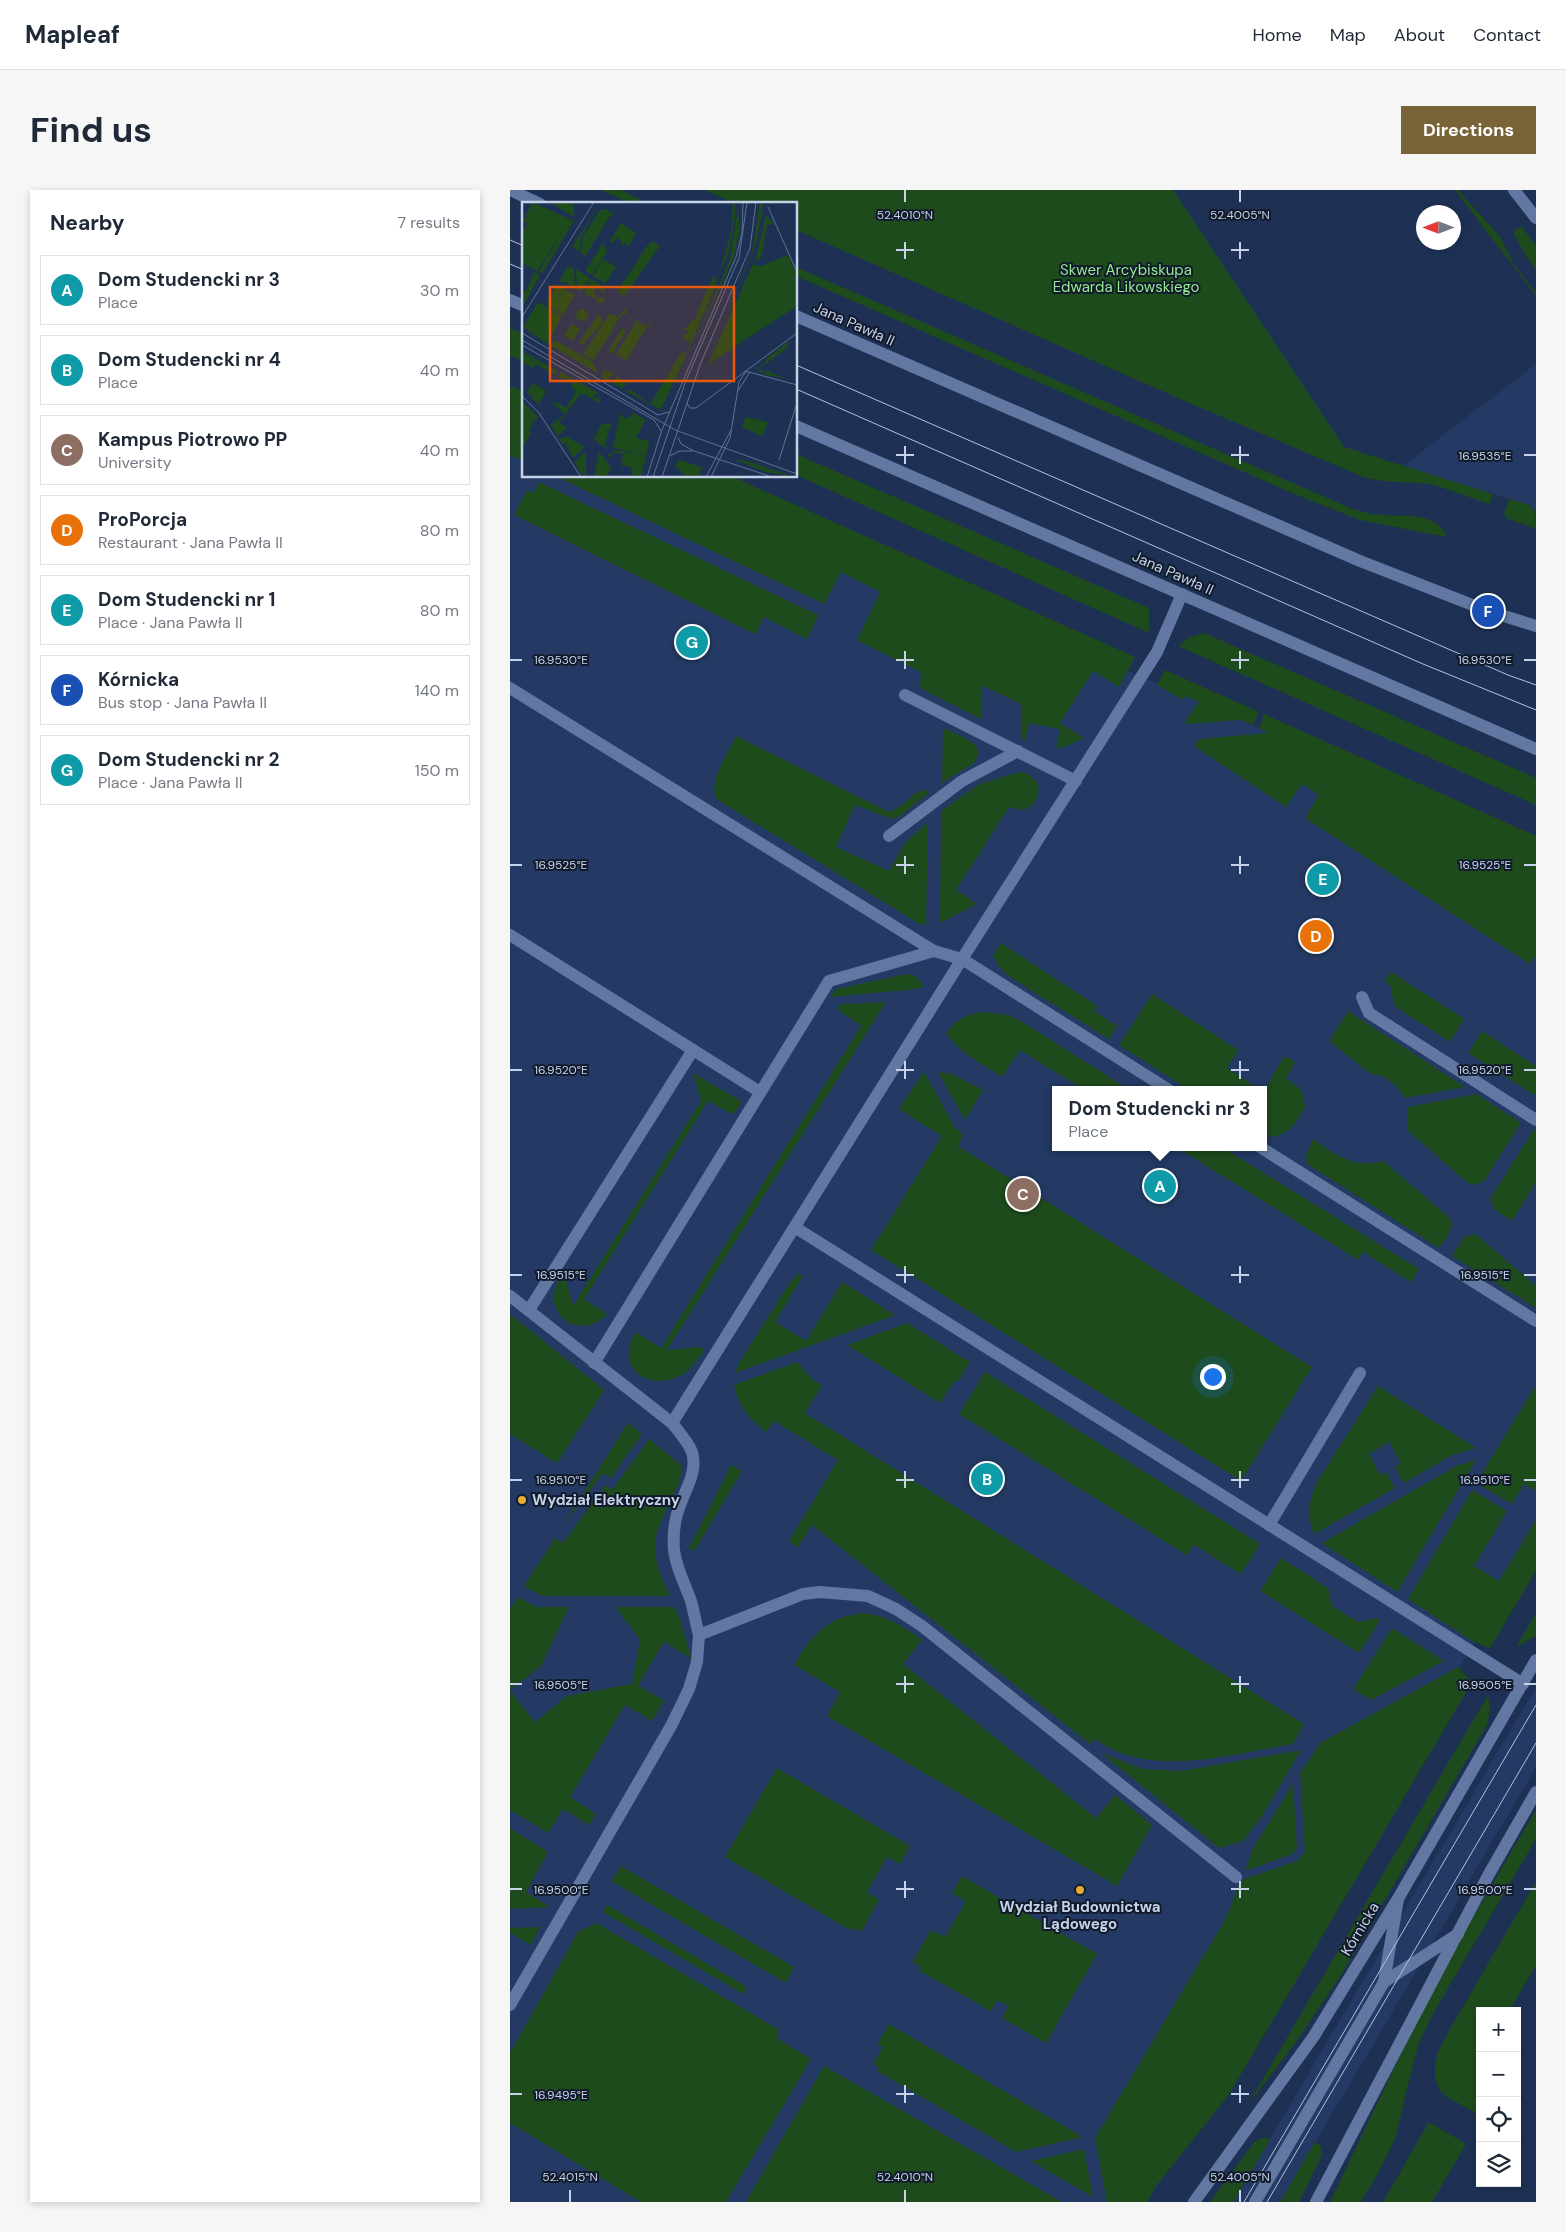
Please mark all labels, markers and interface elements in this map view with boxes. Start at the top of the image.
text: Mapleaf [25,19,120,50]
text: Home [1252,23,1302,47]
text: Map [1330,23,1366,47]
text: About [1394,23,1445,47]
text: Contact [1473,23,1541,47]
button: Directions [1401,106,1536,154]
text: Find us [30,107,152,153]
inset map [522,202,798,478]
north arrow [1416,205,1461,250]
text: 52.4010°N [877,207,933,223]
text: 52.4005°N [1210,207,1270,223]
text: Nearby [50,209,124,237]
text: 7 results [397,212,460,233]
park label: Skwer Arcybiskupa Edwarda Likowskiego [1053,260,1199,297]
text: Dom Studencki nr 3 [98,267,280,292]
text: A [61,280,73,301]
text: 30 m [420,280,459,301]
text: Place [98,292,138,313]
street label: Jana Pawła II [810,297,898,351]
text: Dom Studencki nr 4 [98,347,281,372]
text: B [62,360,72,381]
text: 40 m [420,360,459,381]
text: Place [98,372,138,393]
text: Kampus Piotrowo PP [98,427,287,452]
text: C [61,440,73,461]
text: 40 m [420,440,459,461]
text: 16.9535°E [1459,448,1512,464]
text: University [98,452,172,473]
text: ProPorcja [98,507,187,532]
text: D [61,520,73,541]
text: 80 m [420,520,459,541]
text: Restaurant · Jana Pawła II [98,532,283,553]
street label: Jana Pawła II [1129,546,1217,600]
text: Dom Studencki nr 1 [98,587,275,612]
pin: F [1472,592,1504,630]
text: E [62,600,72,621]
text: 80 m [420,600,459,621]
text: Place · Jana Pawła II [98,612,242,633]
pin: G [676,623,708,661]
text: 16.9530°E [534,652,588,668]
text: 16.9530°E [1458,652,1512,668]
text: Kórnicka [98,667,179,692]
text: F [63,680,71,701]
text: 140 m [415,680,459,701]
text: Bus stop · Jana Pawła II [98,692,267,713]
text: Dom Studencki nr 2 [98,747,280,772]
text: G [61,760,73,781]
text: 150 m [415,760,459,781]
text: Place · Jana Pawła II [98,772,242,793]
text: 16.9525°E [535,857,588,873]
text: 16.9525°E [1459,857,1512,873]
pin: E [1307,860,1339,898]
pin: D [1300,917,1332,955]
text: 16.9520°E [534,1062,588,1078]
text: 16.9520°E [1458,1062,1512,1078]
popup [1052,1086,1267,1151]
text: Dom Studencki nr 3 [1069,1096,1250,1121]
text: Place [1069,1121,1108,1142]
pin: A [1144,1167,1176,1205]
pin: C [1007,1175,1039,1213]
text: 16.9515°E [536,1267,586,1283]
text: 16.9515°E [1460,1267,1510,1283]
your location [1200,1364,1226,1390]
pin: B [971,1460,1003,1498]
text: 16.9510°E [536,1472,586,1488]
text: 16.9510°E [1460,1472,1510,1488]
place label: Wydział Elektryczny [532,1490,680,1510]
marker: Wydział Elektryczny [516,1494,528,1506]
text: 16.9505°E [534,1677,588,1693]
text: 16.9505°E [1458,1677,1512,1693]
text: 16.9500°E [534,1882,589,1898]
text: 16.9500°E [1458,1882,1513,1898]
marker: Wydział Budownictwa Lądowego [1074,1884,1086,1896]
place label: Wydział Budownictwa Lądowego [999,1897,1161,1934]
street label: Kórnicka [1336,1898,1384,1960]
map controls [1476,2007,1521,2187]
button: + [1476,2007,1521,2052]
button: − [1476,2052,1521,2097]
text: 16.9495°E [534,2087,588,2103]
button: locate [1476,2097,1521,2142]
button: layers [1476,2142,1521,2187]
text: 52.4015°N [542,2169,598,2185]
text: 52.4010°N [877,2169,933,2185]
text: 52.4005°N [1210,2169,1270,2185]

